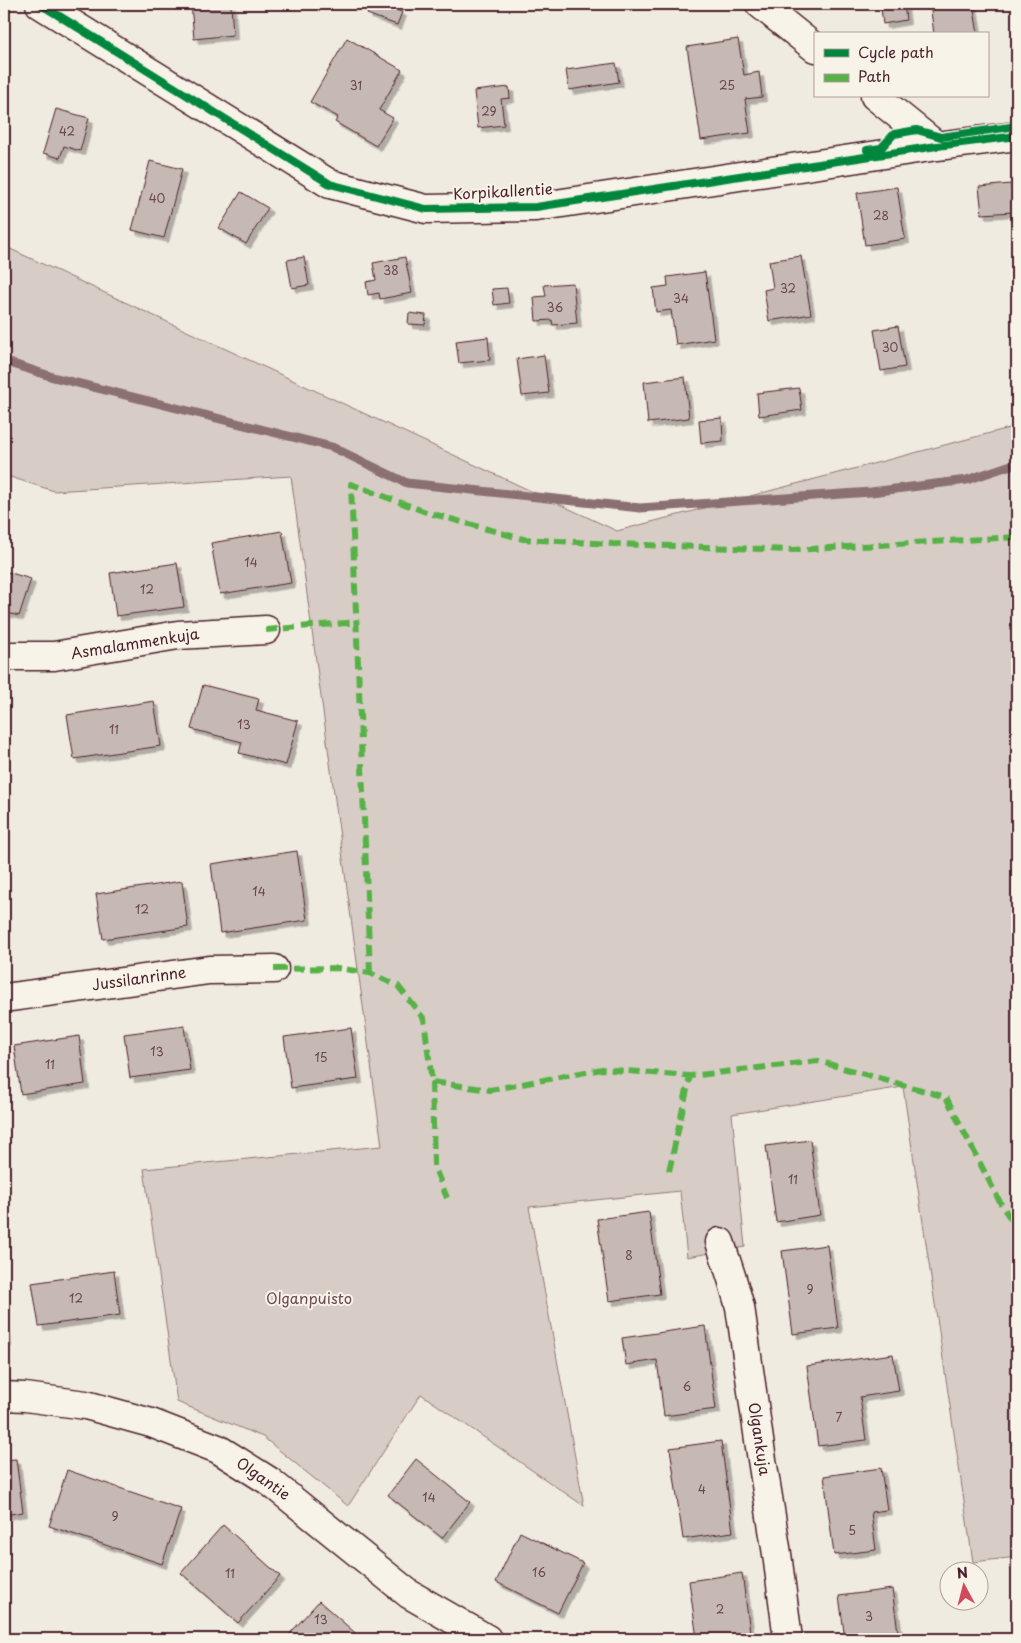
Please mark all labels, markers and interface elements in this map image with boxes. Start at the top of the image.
legend [814,32,988,98]
text: Cycle path [858,40,934,63]
text: Path [858,64,890,87]
house number: 31 [350,76,362,94]
house number: 25 [719,76,735,94]
house number: 29 [481,102,497,120]
house number: 42 [59,122,75,140]
street label: Korpikallentie [453,176,553,205]
house number: 40 [149,189,166,207]
house number: 28 [873,206,889,224]
house number: 38 [383,261,399,279]
house number: 32 [780,279,796,297]
house number: 34 [673,289,689,307]
house number: 36 [547,298,563,316]
house number: 30 [882,338,899,356]
house number: 14 [244,553,258,571]
house number: 12 [140,580,154,598]
street label: Asmalammenkuja [69,621,201,664]
house number: 13 [237,715,251,733]
house number: 11 [109,720,119,738]
house number: 14 [252,882,266,900]
house number: 12 [135,900,149,918]
street label: Jussilanrinne [90,960,187,995]
house number: 13 [150,1042,164,1060]
house number: 15 [314,1048,328,1066]
house number: 11 [45,1055,55,1073]
house number: 11 [788,1170,798,1188]
house number: 8 [625,1246,633,1264]
house number: 9 [806,1280,814,1298]
park label: Olganpuisto [266,1286,352,1309]
house number: 12 [69,1289,83,1307]
house number: 6 [683,1377,691,1395]
street label: Olgankuja [743,1401,778,1478]
house number: 7 [836,1408,843,1426]
street label: Olgantie [232,1451,296,1505]
house number: 4 [698,1480,706,1498]
house number: 14 [422,1488,436,1506]
house number: 9 [111,1507,119,1525]
house number: 5 [848,1521,856,1539]
north arrow [938,1560,988,1610]
text: N [956,1562,969,1584]
house number: 16 [532,1563,546,1581]
house number: 11 [225,1564,235,1582]
house number: 2 [716,1600,724,1618]
house number: 3 [865,1607,873,1625]
house number: 13 [314,1610,328,1628]

